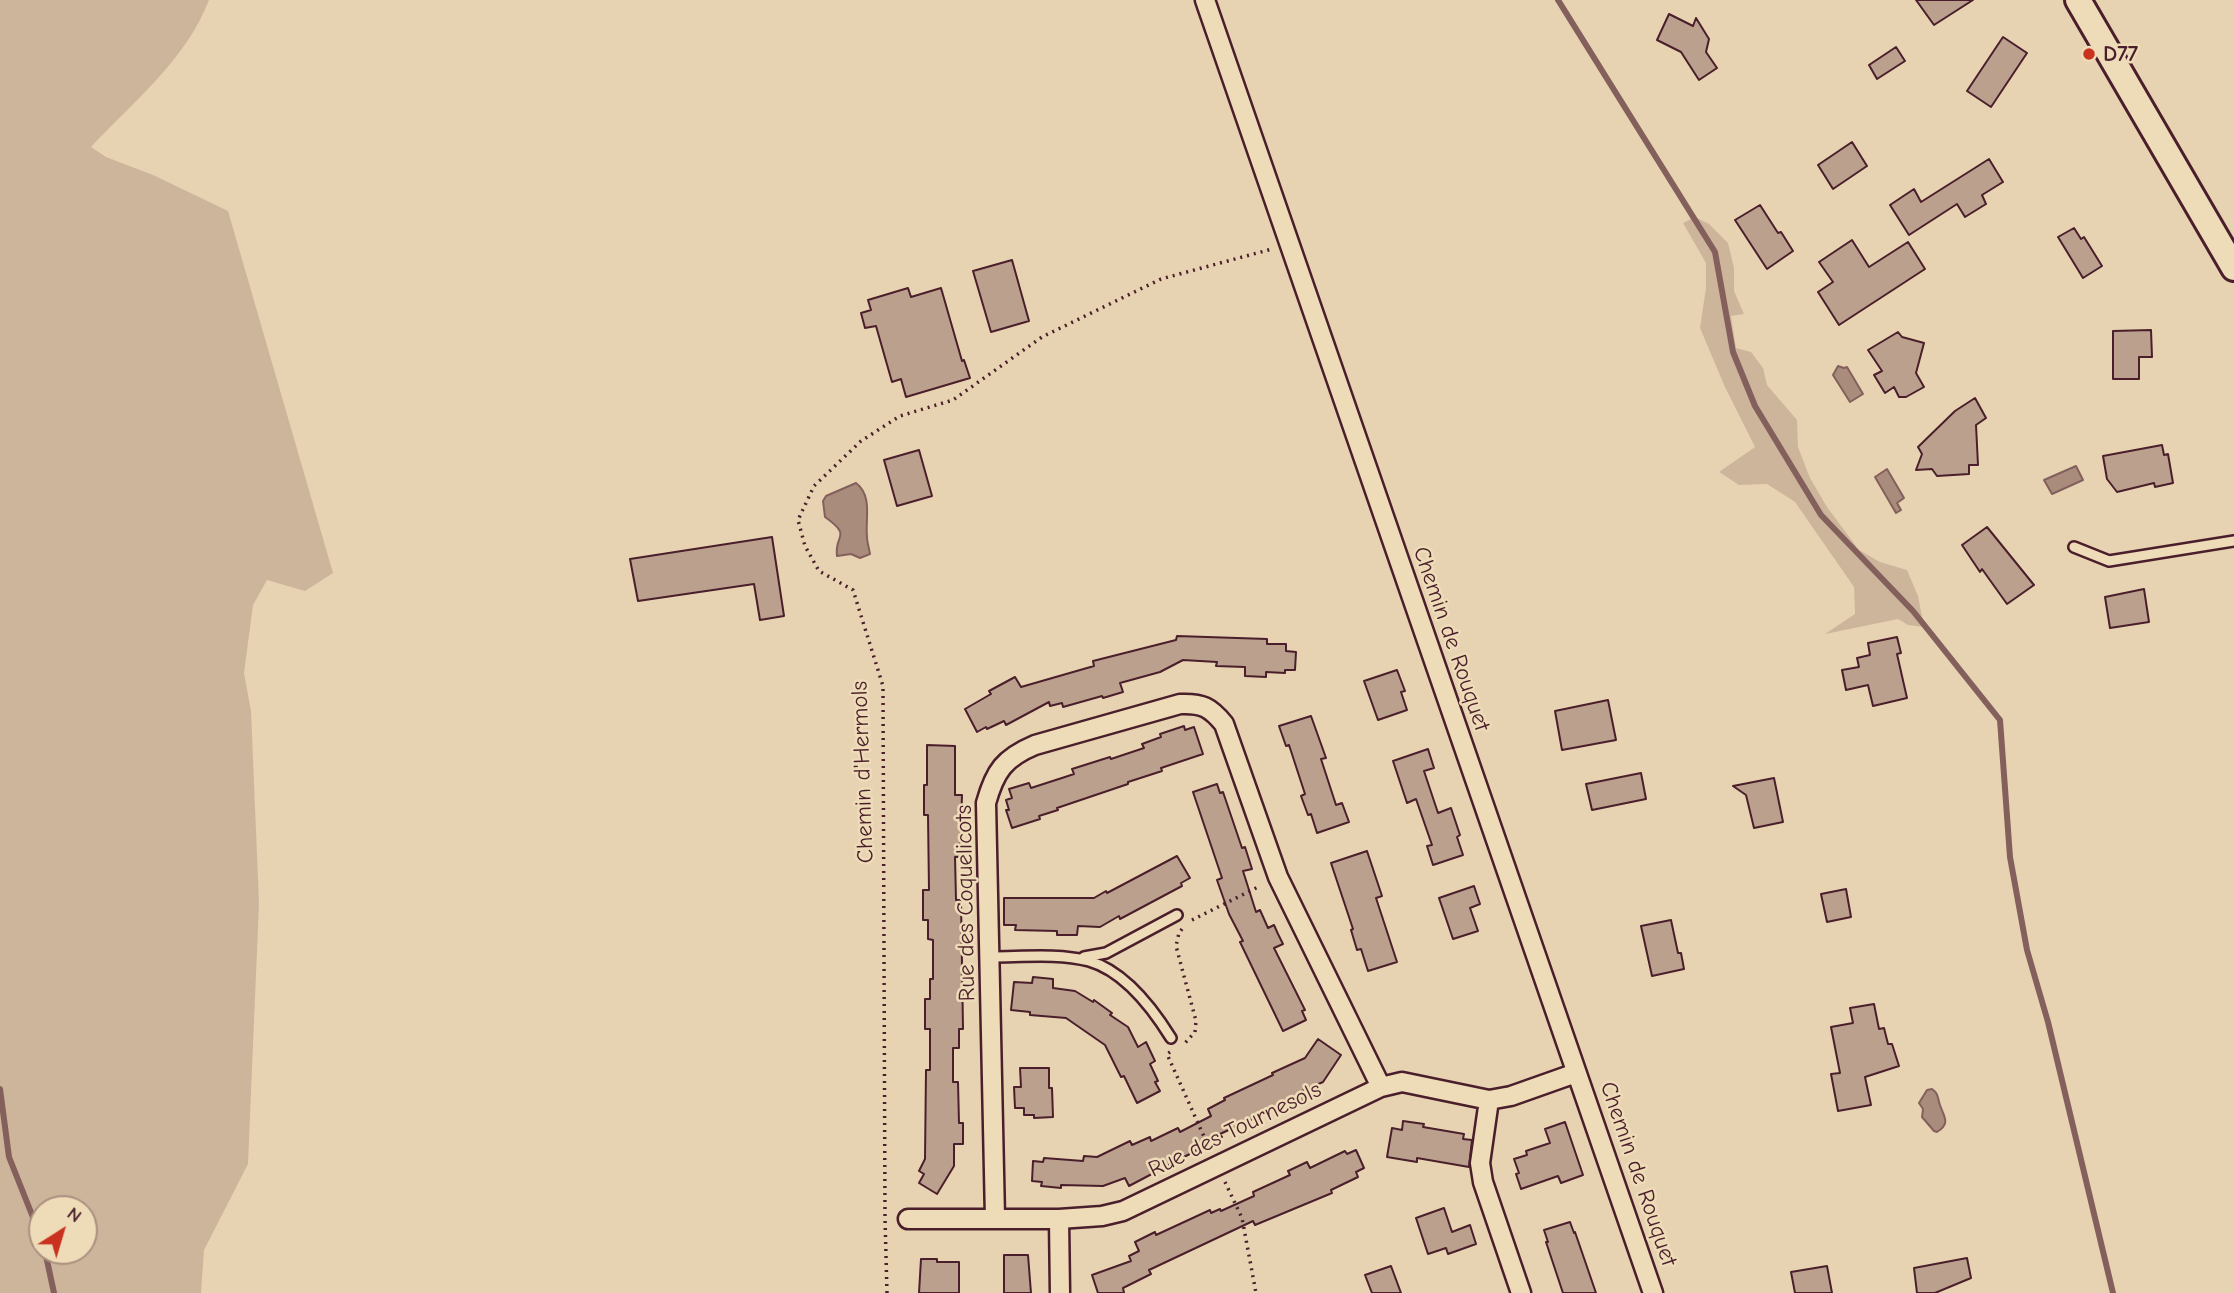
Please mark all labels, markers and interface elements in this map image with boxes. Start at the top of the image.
place label: D77 [2103,40,2138,68]
marker: D77 [2081,46,2097,62]
street label: Chemin de Rouquet [1407,543,1495,735]
street label: Chemin d'Hermols [846,680,880,864]
street label: Rue des Coquelicots [950,805,982,1001]
street label: Rue des Tournesols [1144,1076,1326,1184]
street label: Chemin de Rouquet [1594,1078,1682,1270]
north arrow [28,1195,98,1265]
text: N [63,1202,86,1227]

